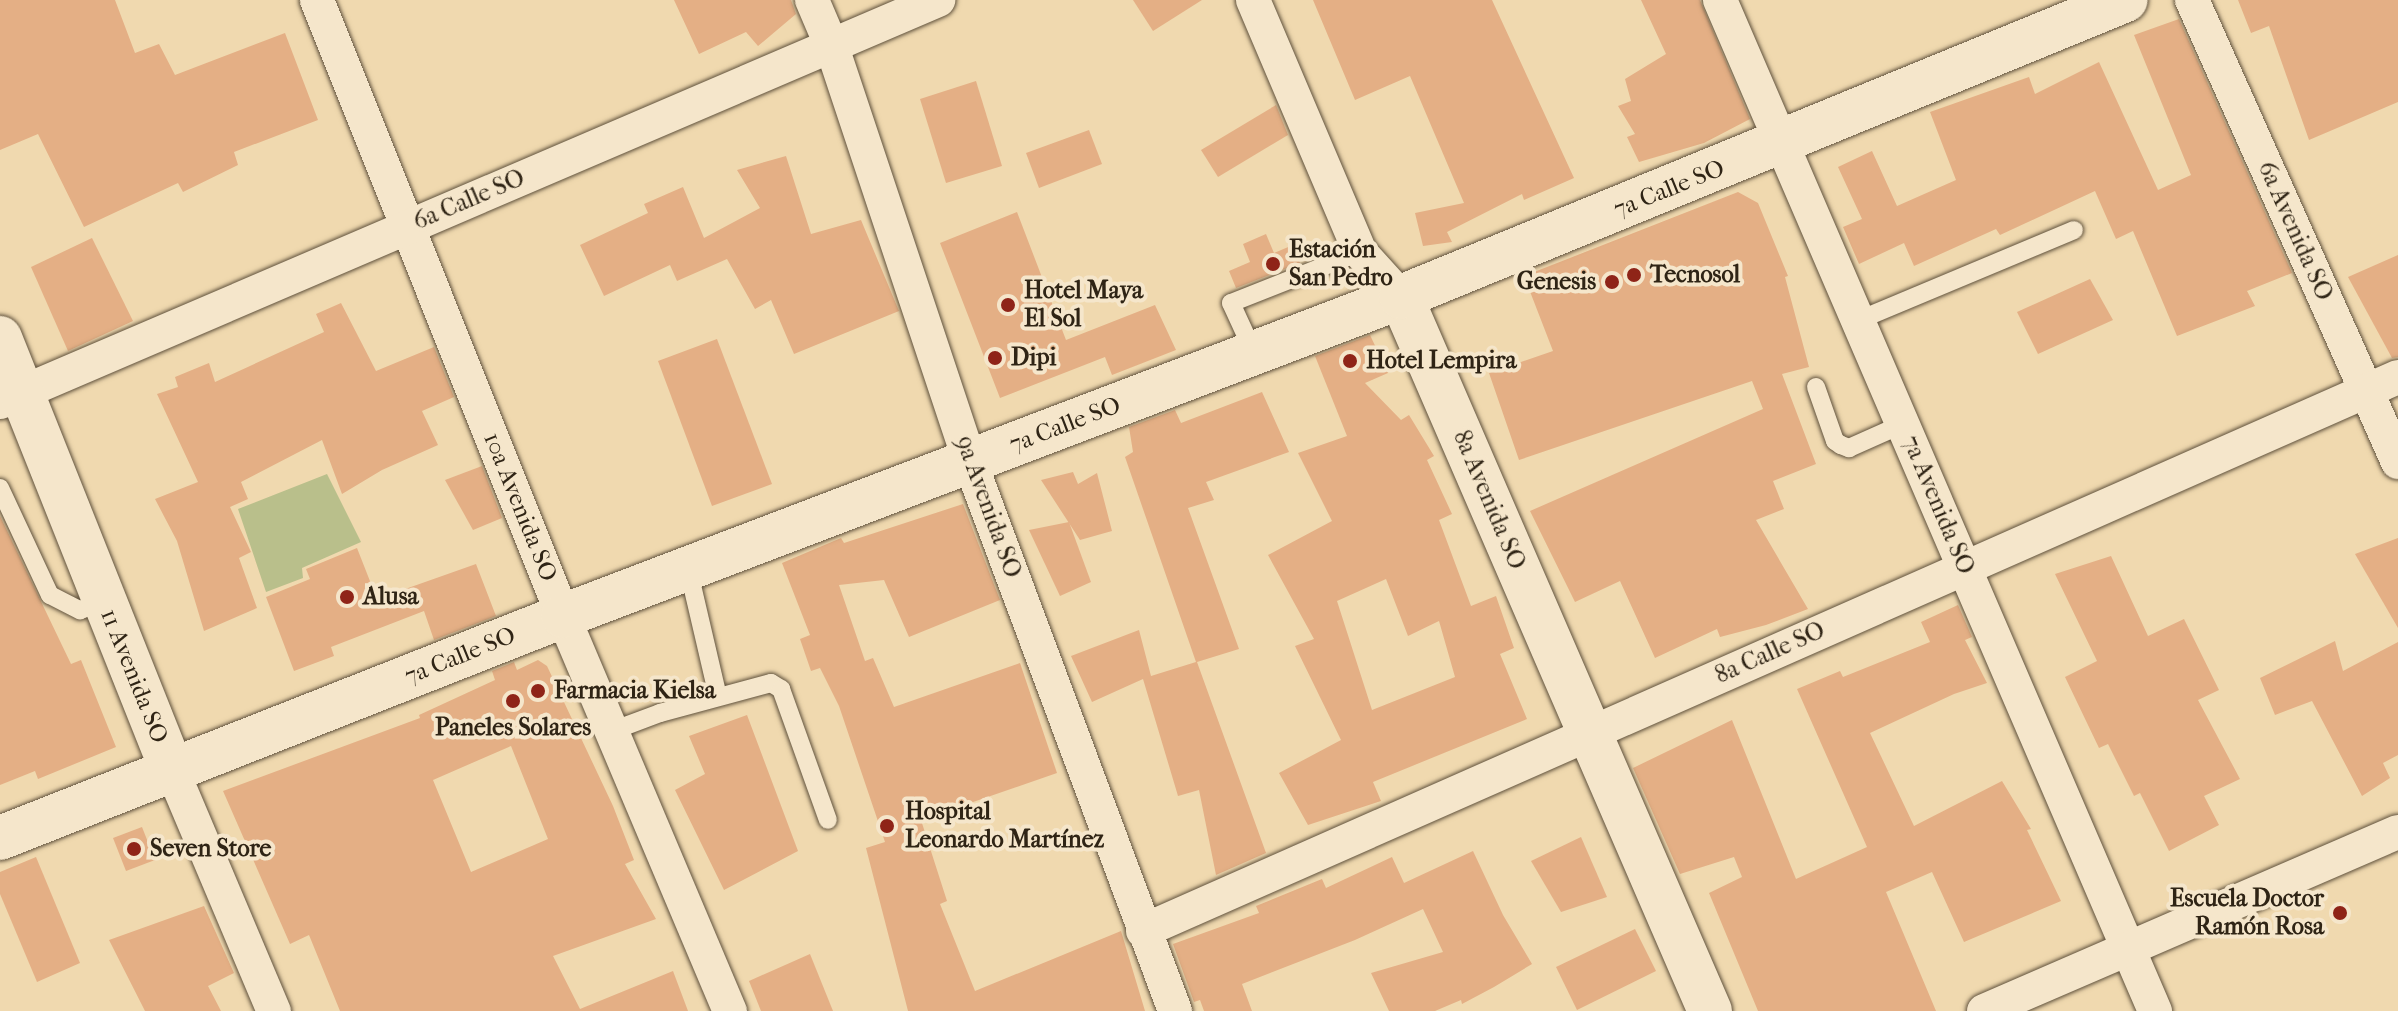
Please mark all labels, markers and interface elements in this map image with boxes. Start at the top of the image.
street label: 7a Calle SO [1610,154,1728,224]
street label: 6a Avenida SO [2251,157,2339,305]
street label: 6a Calle SO [409,164,529,236]
place label: Estación San Pedro [1289,236,1393,292]
marker: Estación San Pedro [1264,255,1282,273]
place label: Tecnosol [1650,261,1740,289]
marker: Tecnosol [1625,266,1643,284]
place label: Genesis [1517,268,1596,296]
marker: Genesis [1603,273,1621,291]
place label: Hotel Maya El Sol [1024,277,1143,333]
marker: Hotel Maya El Sol [999,296,1017,314]
place label: Dipi [1011,344,1056,372]
place label: Hotel Lempira [1366,347,1517,375]
marker: Dipi [986,349,1004,367]
marker: Hotel Lempira [1341,352,1359,370]
street label: 7a Calle SO [1005,391,1125,459]
street label: 8a Avenida SO [1447,426,1531,574]
street label: 10a Avenida SO [477,428,563,586]
street label: 7a Avenida SO [1896,431,1980,579]
street label: 9a Avenida SO [949,432,1027,582]
place label: Alusa [363,583,419,611]
marker: Alusa [338,588,356,606]
street label: 11 Avenida SO [94,605,174,747]
street label: 8a Calle SO [1711,616,1829,690]
street label: 7a Calle SO [401,621,519,691]
place label: Farmacia Kielsa [554,677,716,705]
marker: Farmacia Kielsa [529,682,547,700]
marker: Paneles Solares [504,692,522,710]
place label: Paneles Solares [435,714,591,742]
place label: Hospital Leonardo Martínez [905,798,1104,854]
marker: Hospital Leonardo Martínez [876,815,898,837]
place label: Seven Store [150,835,271,863]
marker: Seven Store [125,840,143,858]
place label: Escuela Doctor Ramón Rosa [2170,885,2324,941]
marker: Escuela Doctor Ramón Rosa [2331,904,2349,922]

